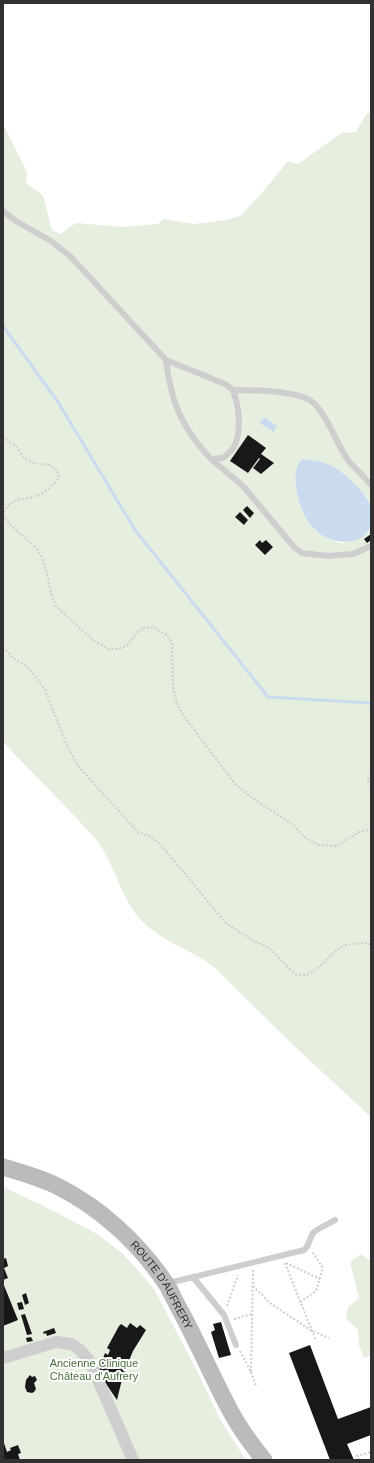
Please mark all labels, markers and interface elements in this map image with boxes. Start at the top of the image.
street label: ROUTE D'AUFRERY [128,1238,195,1332]
park label: Ancienne Clinique Château d'Aufrery [50,1357,139,1382]

